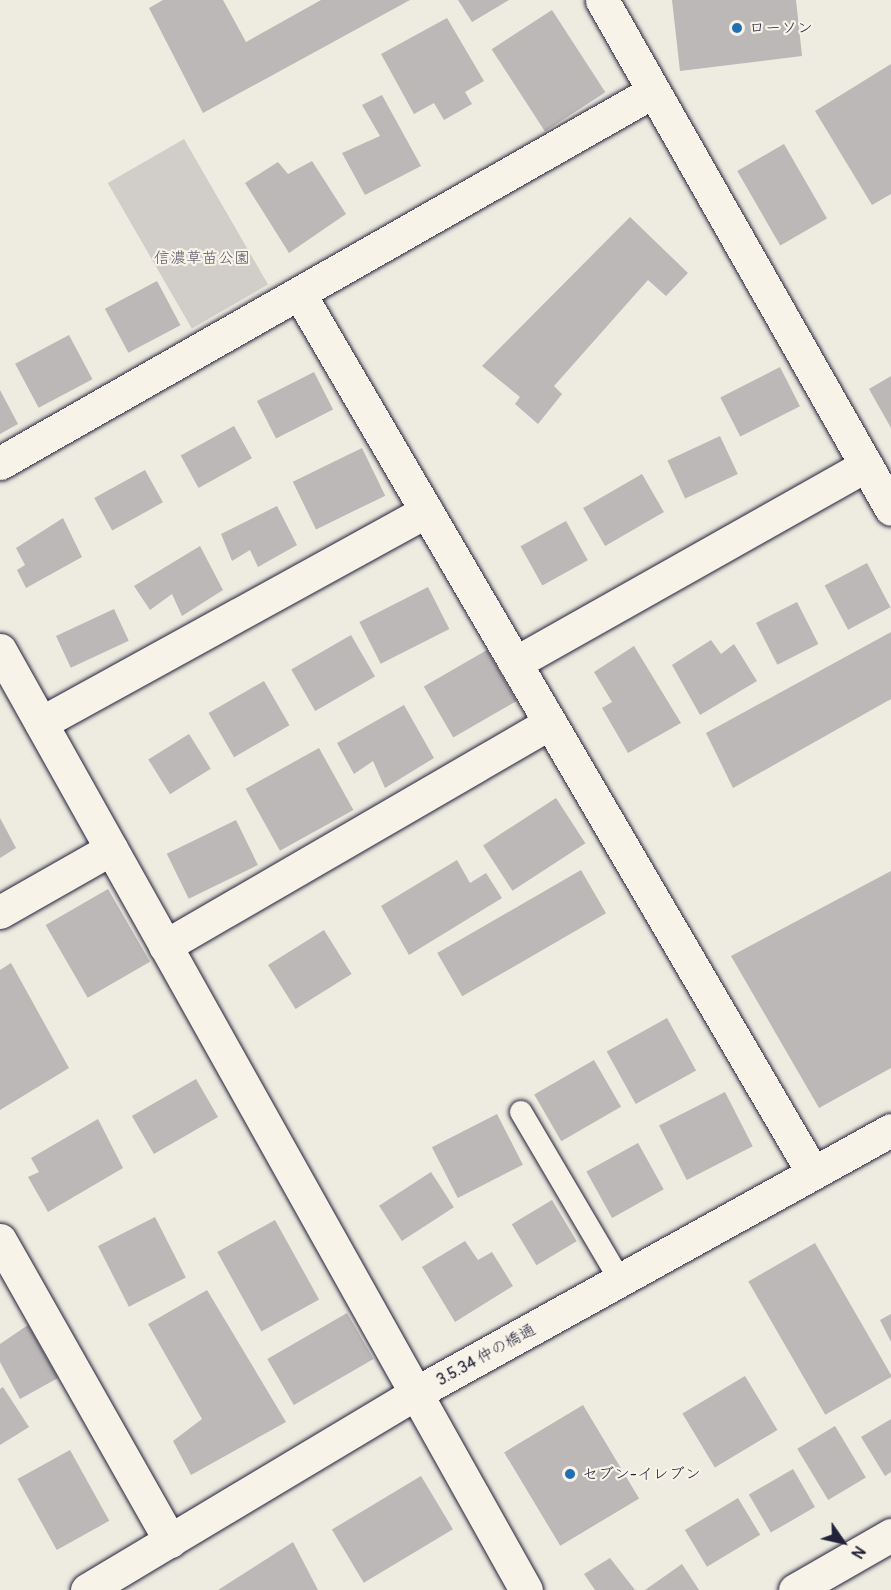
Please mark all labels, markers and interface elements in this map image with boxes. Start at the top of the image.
place label: ローソン [749,18,813,38]
marker: ローソン [730,21,744,35]
park label: 信濃草苗公園 [154,248,250,268]
street label: 3.5.34 仲の橋通 [433,1320,539,1390]
place label: セブン-イレブン [582,1464,701,1484]
marker: セブン-イレブン [563,1467,577,1481]
north arrow [813,1512,873,1572]
text: N [847,1542,869,1562]

